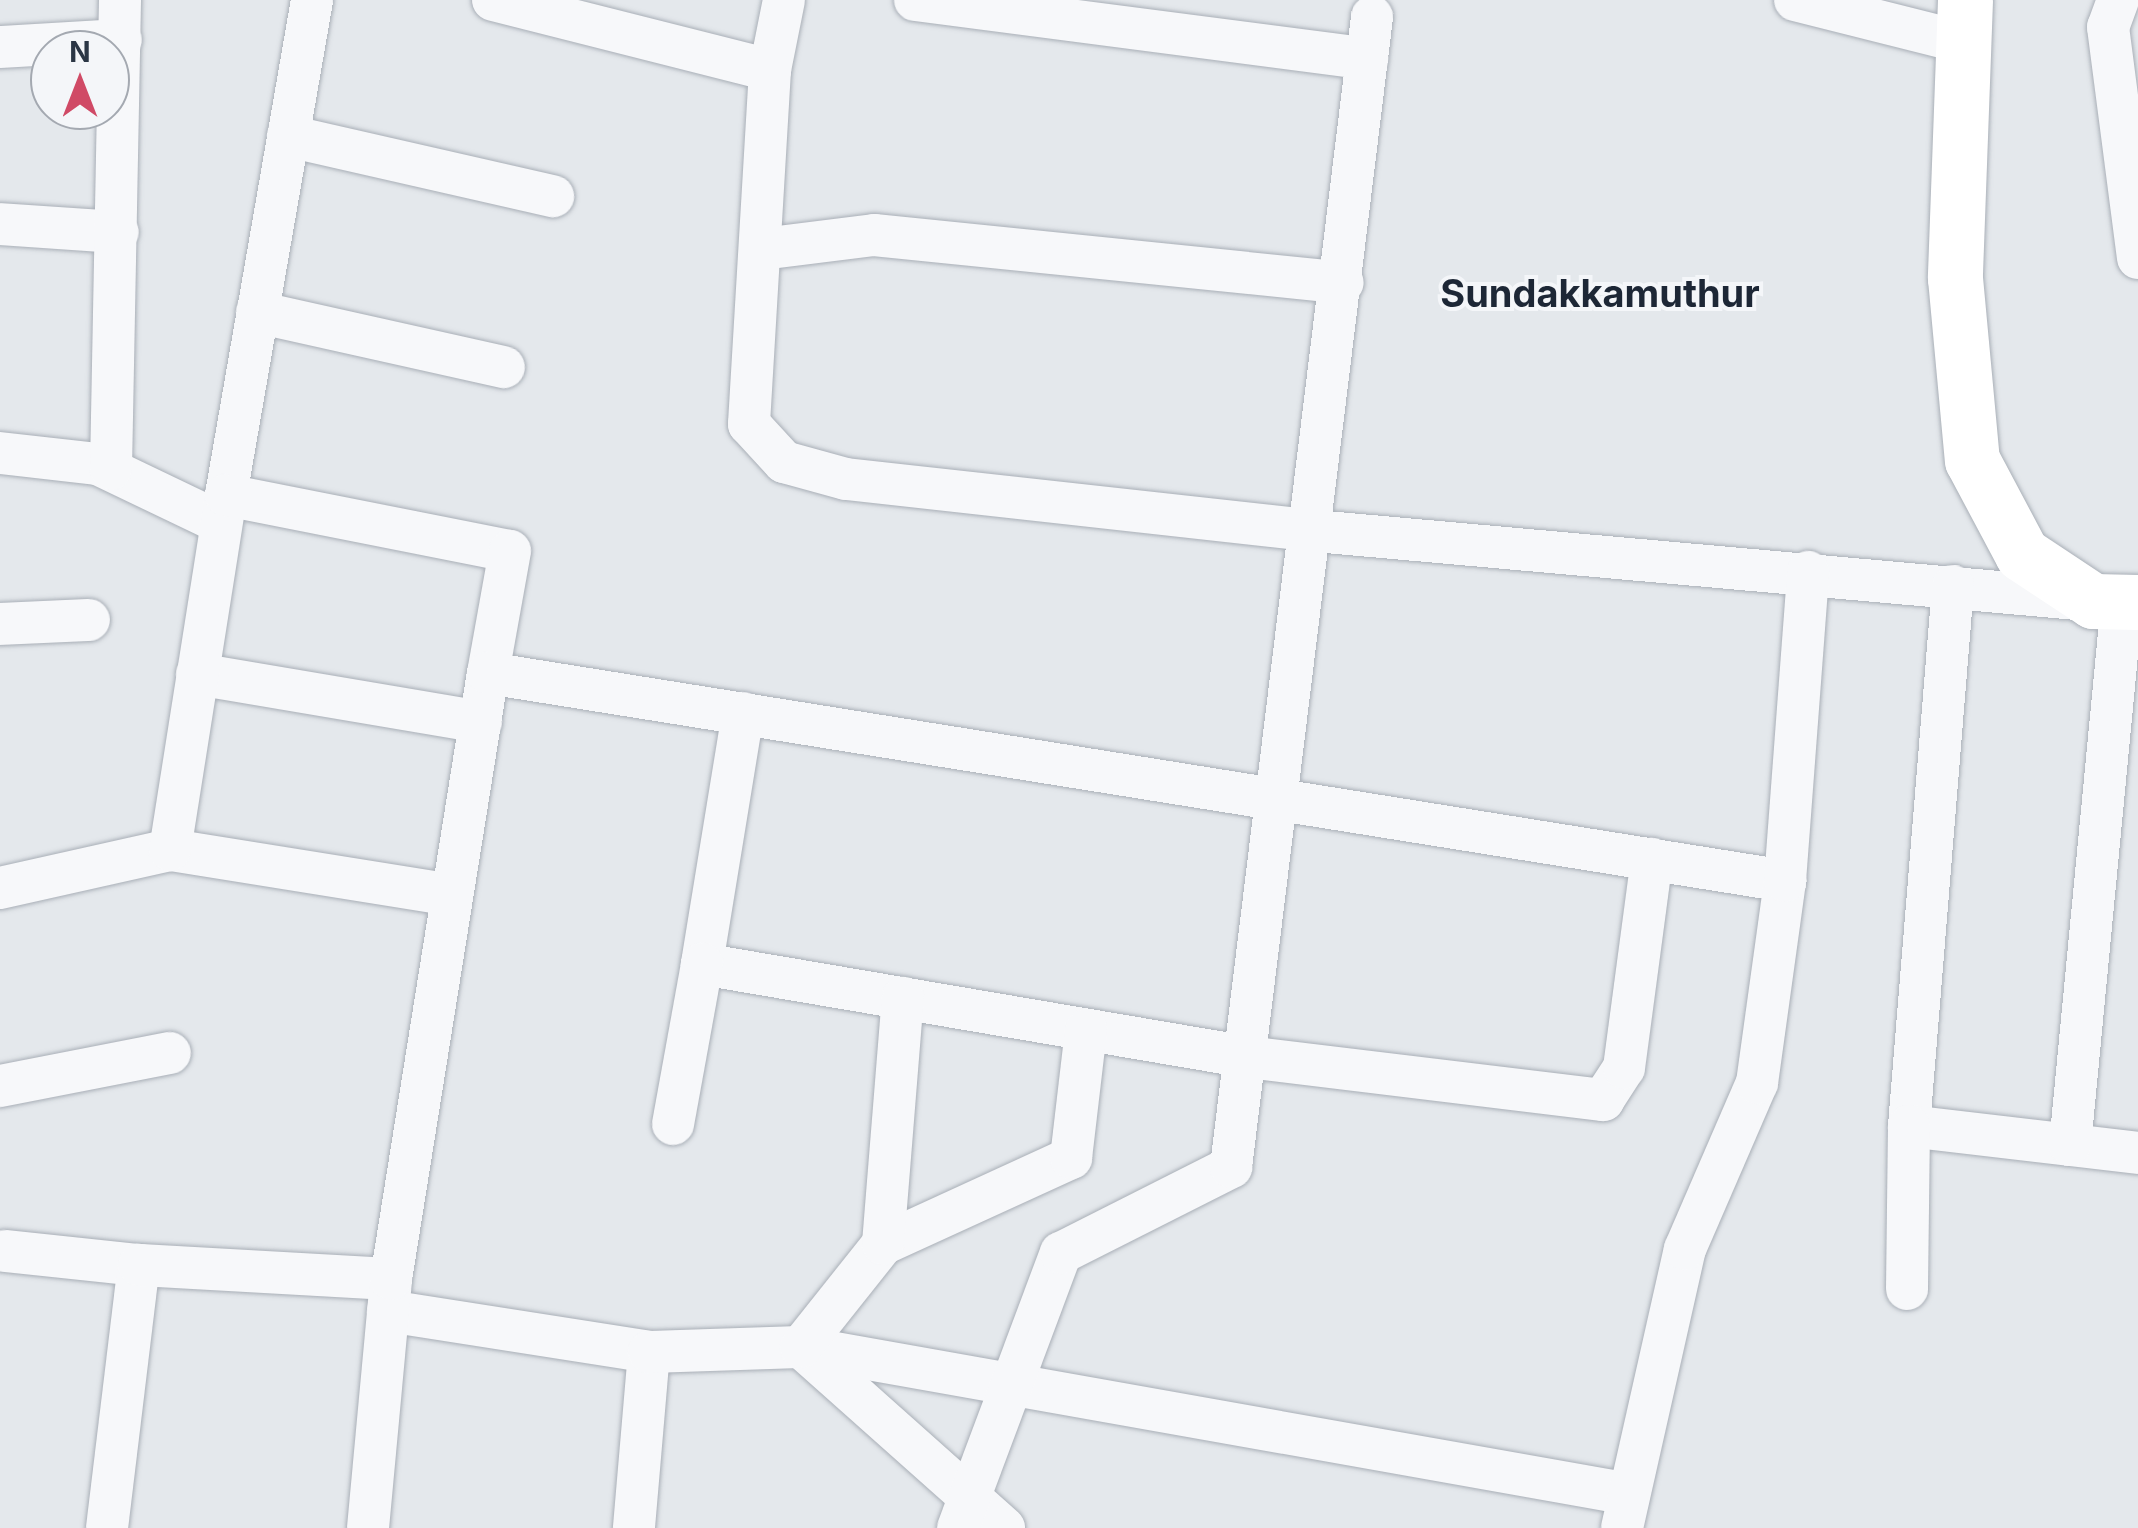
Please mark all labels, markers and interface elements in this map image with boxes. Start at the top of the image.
north arrow [30,30,130,130]
text: N [69,35,91,69]
district label: Sundakkamuthur [1440,271,1760,317]

